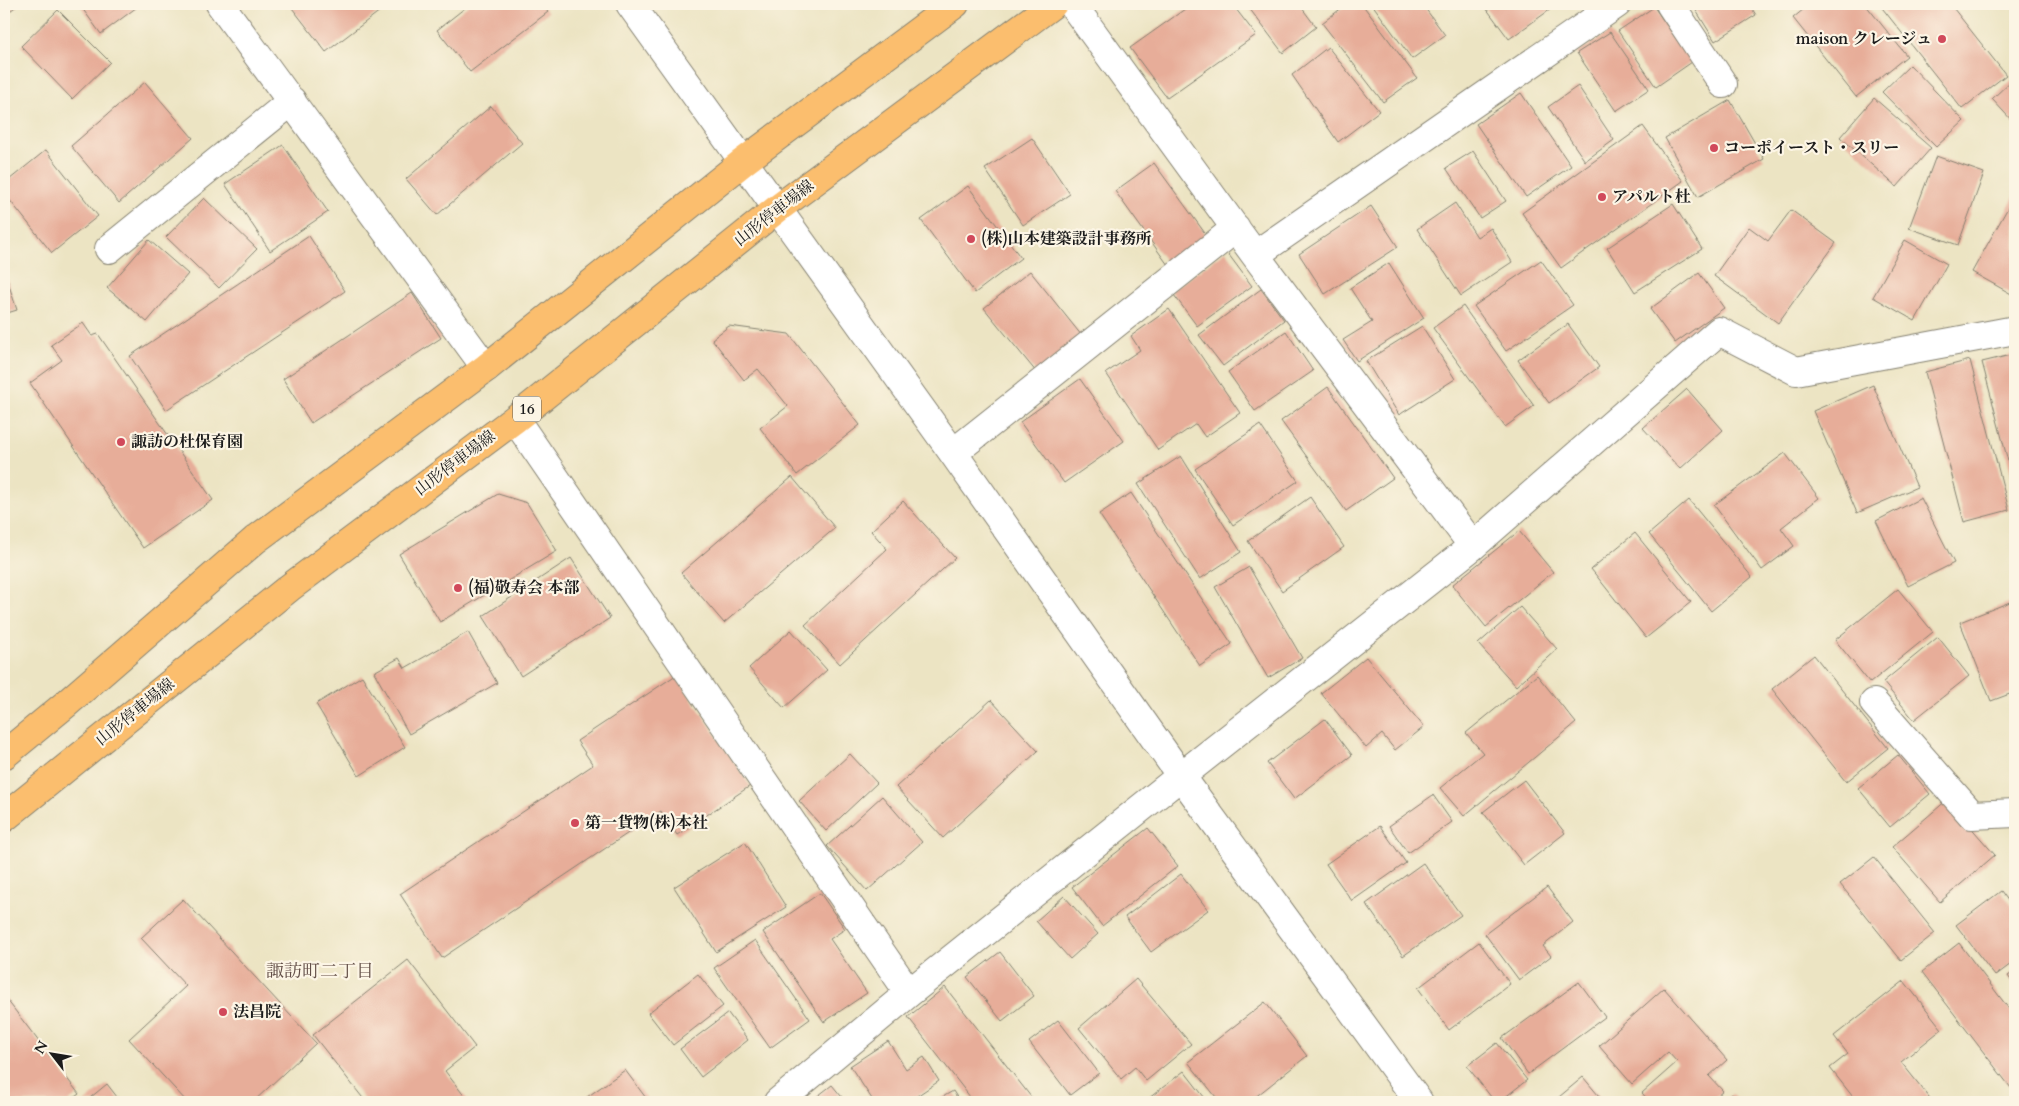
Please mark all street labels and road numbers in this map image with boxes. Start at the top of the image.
street label: 山形停車場線 [729,175,819,251]
road number: 16 [513,396,541,422]
street label: 山形停車場線 [410,425,500,501]
street label: 山形停車場線 [91,673,179,751]

